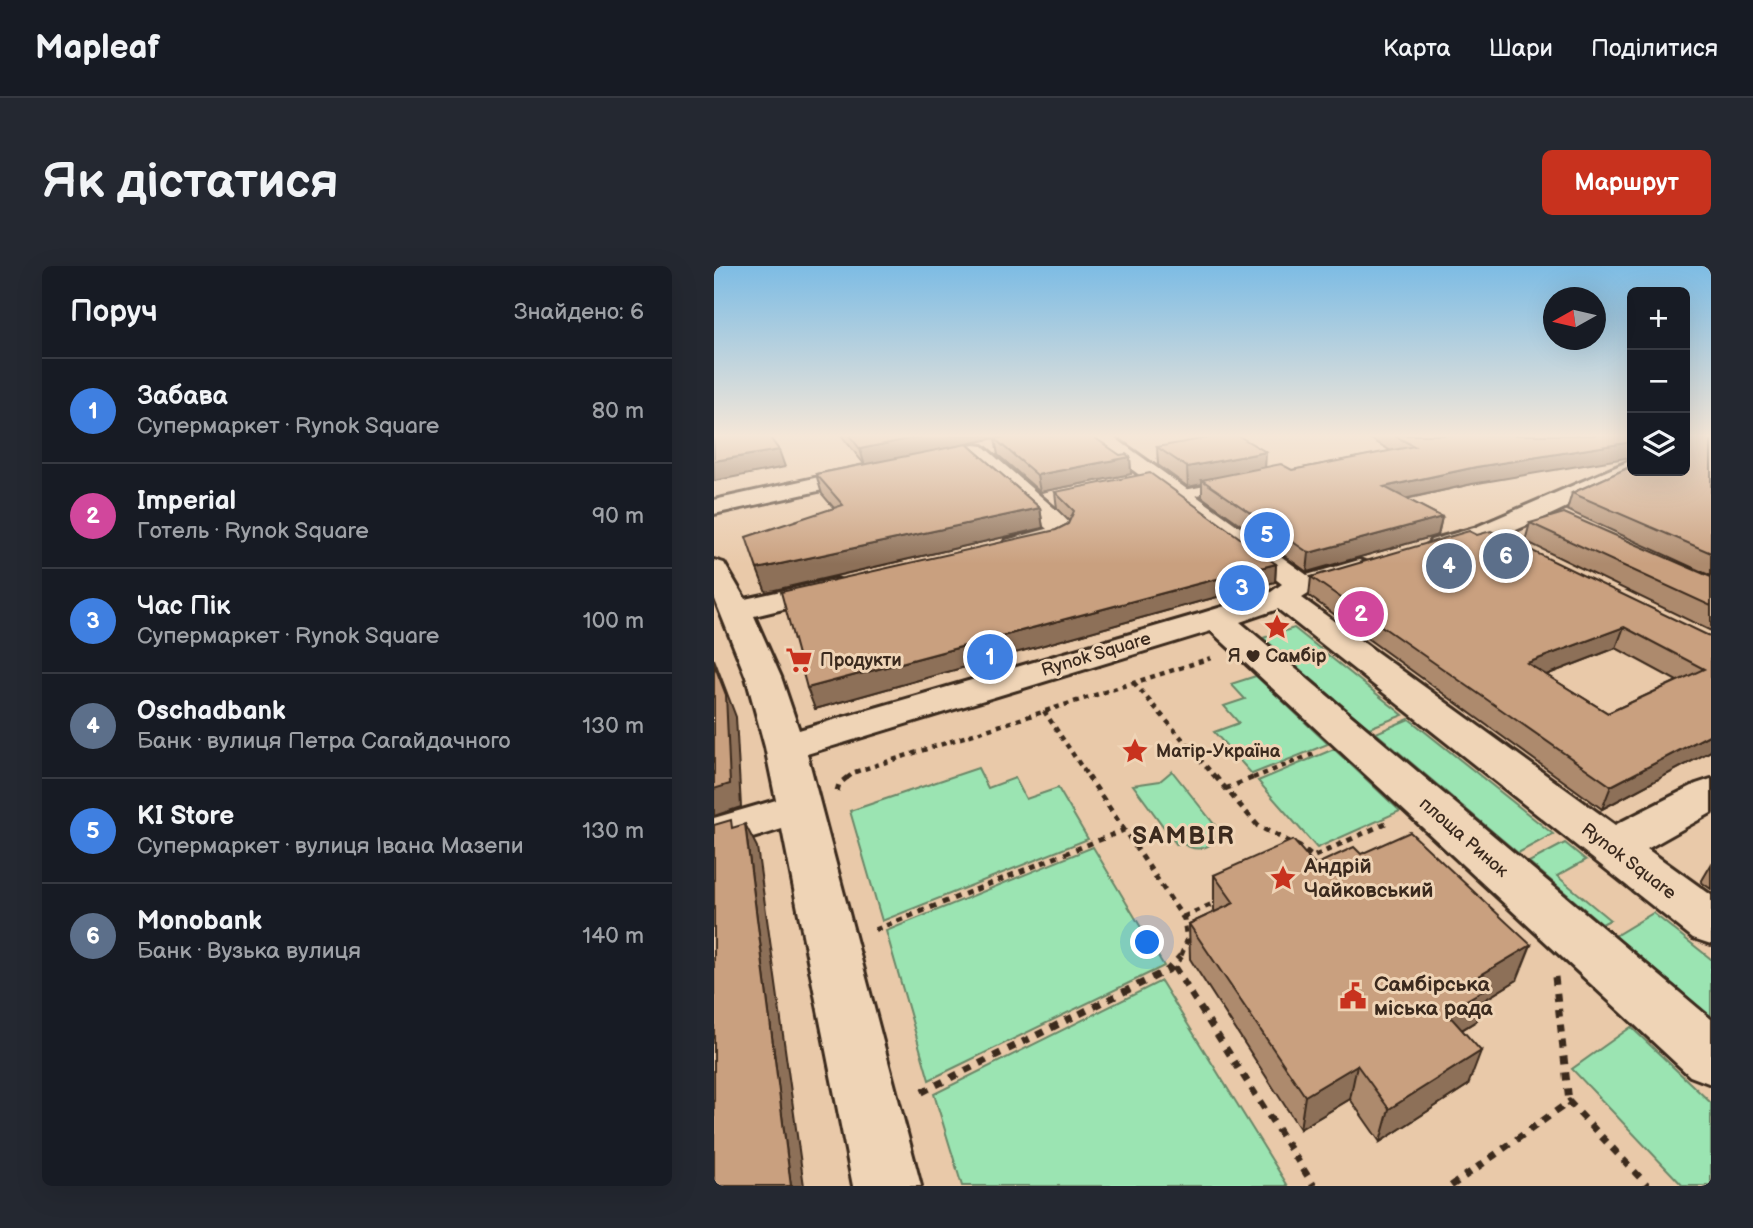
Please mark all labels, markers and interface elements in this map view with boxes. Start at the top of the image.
text: Mapleaf [35,28,160,68]
text: Карта [1383,34,1451,63]
text: Шари [1489,34,1553,63]
text: Поділитися [1591,34,1718,63]
button: Маршрут [1542,150,1711,215]
text: Як дістатися [42,153,339,212]
north arrow [1543,287,1606,350]
map controls [1627,287,1690,476]
button: + [1627,287,1690,350]
text: Поруч [70,294,158,330]
text: Знайдено: 6 [514,298,644,326]
button: − [1627,350,1690,413]
text: Забава [137,381,228,412]
text: 1 [88,397,98,425]
text: 80 m [592,397,644,425]
text: Супермаркет · Rynok Square [137,412,440,440]
button: layers [1627,413,1690,476]
text: Imperial [137,486,236,517]
text: 2 [86,502,100,530]
text: 90 m [592,502,644,530]
pin: 5 [1244,509,1290,561]
text: Готель · Rynok Square [137,517,369,545]
pin: 6 [1483,530,1529,582]
pin: 4 [1426,540,1472,592]
pin: 3 [1219,562,1265,614]
pin: 2 [1338,588,1384,640]
text: Час Пік [137,591,230,622]
text: 3 [86,607,100,635]
text: 100 m [583,607,644,635]
place icon: Я ♥ Самбір [1262,612,1292,642]
text: Супермаркет · Rynok Square [137,622,440,650]
street label: Rynok Square [1039,628,1154,681]
pin: 1 [967,631,1013,683]
supermarket icon: Продукти [784,645,814,675]
place label: Я ♥ Самбір [1228,646,1327,667]
place label: Продукти [820,650,902,671]
text: Oschadbank [137,696,286,727]
text: 4 [86,712,100,740]
text: 130 m [582,712,644,740]
text: Банк · вулиця Петра Сагайдачного [137,727,511,755]
place icon: Матір-Україна [1120,736,1150,766]
place label: Матір-Україна [1156,741,1281,762]
street label: площа Ринок [1415,793,1513,882]
text: KI Store [137,801,234,832]
text: 5 [86,817,100,845]
text: 130 m [582,817,644,845]
street label: Rynok Square [1577,819,1681,904]
district label: SAMBIR [1132,822,1236,851]
text: Супермаркет · вулиця Івана Мазепи [137,832,524,860]
place label: Андрій Чайковський [1303,854,1433,903]
place icon: Андрій Чайковський [1268,863,1298,893]
text: Monobank [137,906,262,937]
text: 6 [86,922,100,950]
text: 140 m [582,922,644,950]
your location [1130,925,1164,959]
text: Банк · Вузька вулиця [137,937,361,965]
place label: Самбірська міська рада [1374,972,1494,1021]
public building icon: Самбірська міська рада [1338,981,1368,1011]

